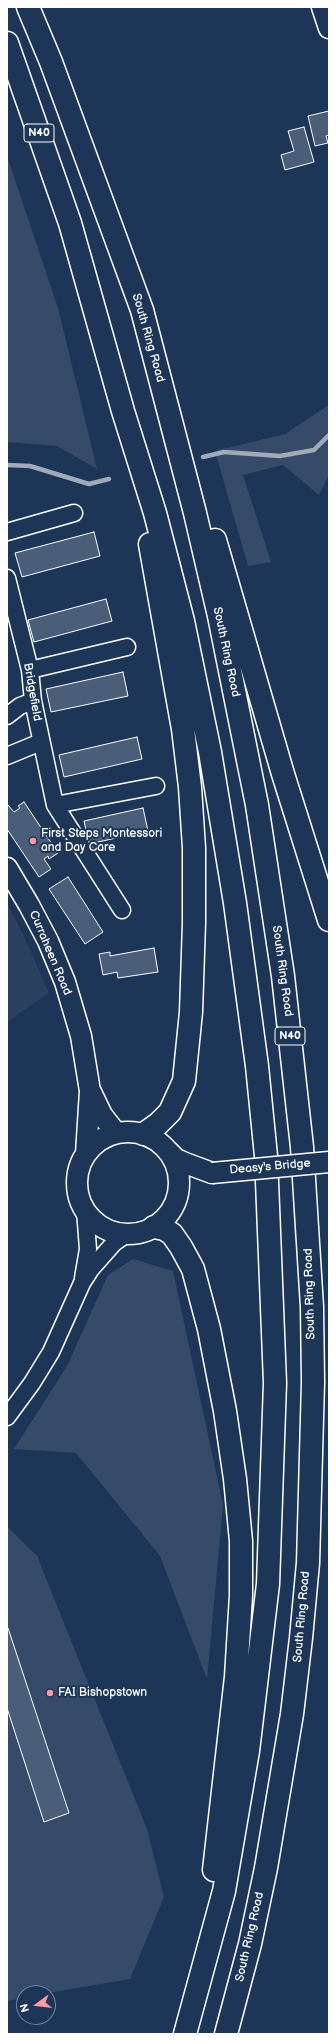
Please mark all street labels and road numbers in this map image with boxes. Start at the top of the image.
road number: N40 [24,124,54,142]
street label: South Ring Road [128,292,168,384]
street label: South Ring Road [209,606,243,698]
street label: Bridgefield [20,662,44,722]
street label: Curraheen Road [26,909,74,997]
street label: South Ring Road [269,925,295,1017]
road number: N40 [275,1027,305,1045]
street label: Deasy's Bridge [229,1156,311,1178]
street label: South Ring Road [301,1248,319,1340]
street label: South Ring Road [291,1571,313,1663]
street label: South Ring Road [233,1891,267,1983]

